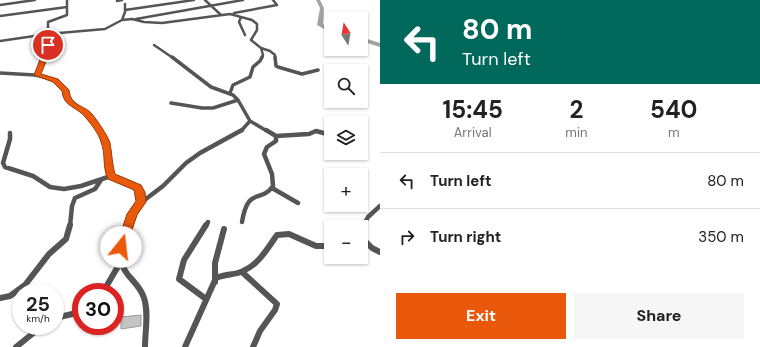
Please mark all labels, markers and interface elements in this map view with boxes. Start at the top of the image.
text: 80 m [462,11,532,48]
north arrow [324,12,368,56]
map controls [324,12,368,264]
icon: left [396,16,448,68]
pin [31,28,65,62]
icon: arrive [37,34,59,56]
text: Turn left [462,47,531,71]
button: search [324,64,368,108]
text: 15:45 [443,94,503,125]
text: 2 [569,94,583,125]
text: 540 [650,94,697,125]
button: layers [324,116,368,160]
text: Arrival [454,124,492,141]
text: min [565,124,588,141]
text: m [668,124,680,141]
button: + [324,168,368,212]
icon: left [396,170,418,192]
text: Turn left [430,171,491,191]
text: 80 m [707,171,744,191]
button: − [324,220,368,264]
position arrow [100,226,142,268]
icon: right [396,226,418,248]
text: Turn right [430,227,501,247]
text: 350 m [698,227,744,247]
speed limit sign: 30 [72,283,124,335]
text: 25 [26,291,50,317]
button: Exit [396,293,566,339]
button: Share [574,293,744,339]
text: km/h [26,312,50,325]

